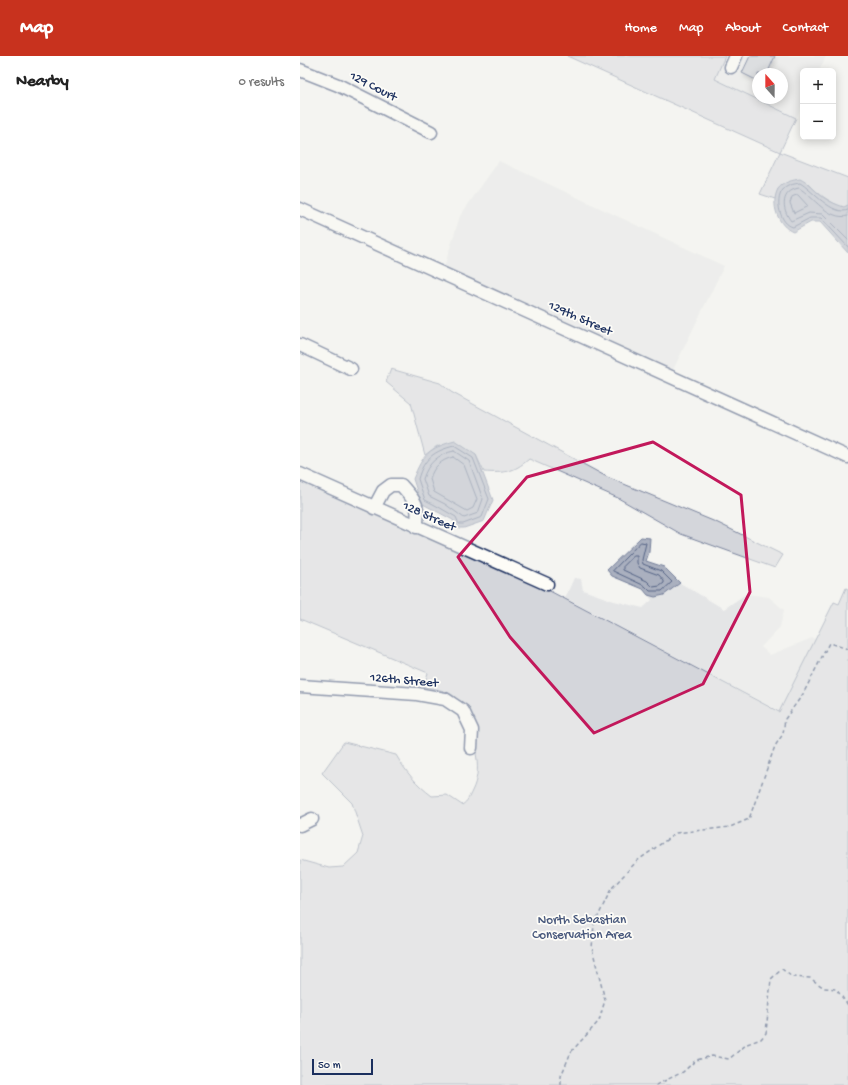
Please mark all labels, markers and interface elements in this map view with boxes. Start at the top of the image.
text: Map [20,17,53,40]
text: Home [625,20,657,37]
text: Map [679,20,703,37]
text: About [725,20,761,37]
text: Contact [783,20,828,37]
street label: 129 Court [346,68,401,106]
north arrow [752,68,788,104]
map controls [800,68,836,140]
button: + [800,68,836,104]
text: Nearby [16,72,69,92]
text: 0 results [238,75,284,90]
button: − [800,104,836,140]
street label: 129th Street [545,298,616,340]
street label: 128 Street [399,498,459,536]
street label: 126th Street [368,670,440,692]
park label: North Sebastian Conservation Area [532,913,632,943]
scale bar [312,1057,373,1076]
text: 50 m [318,1060,340,1072]

